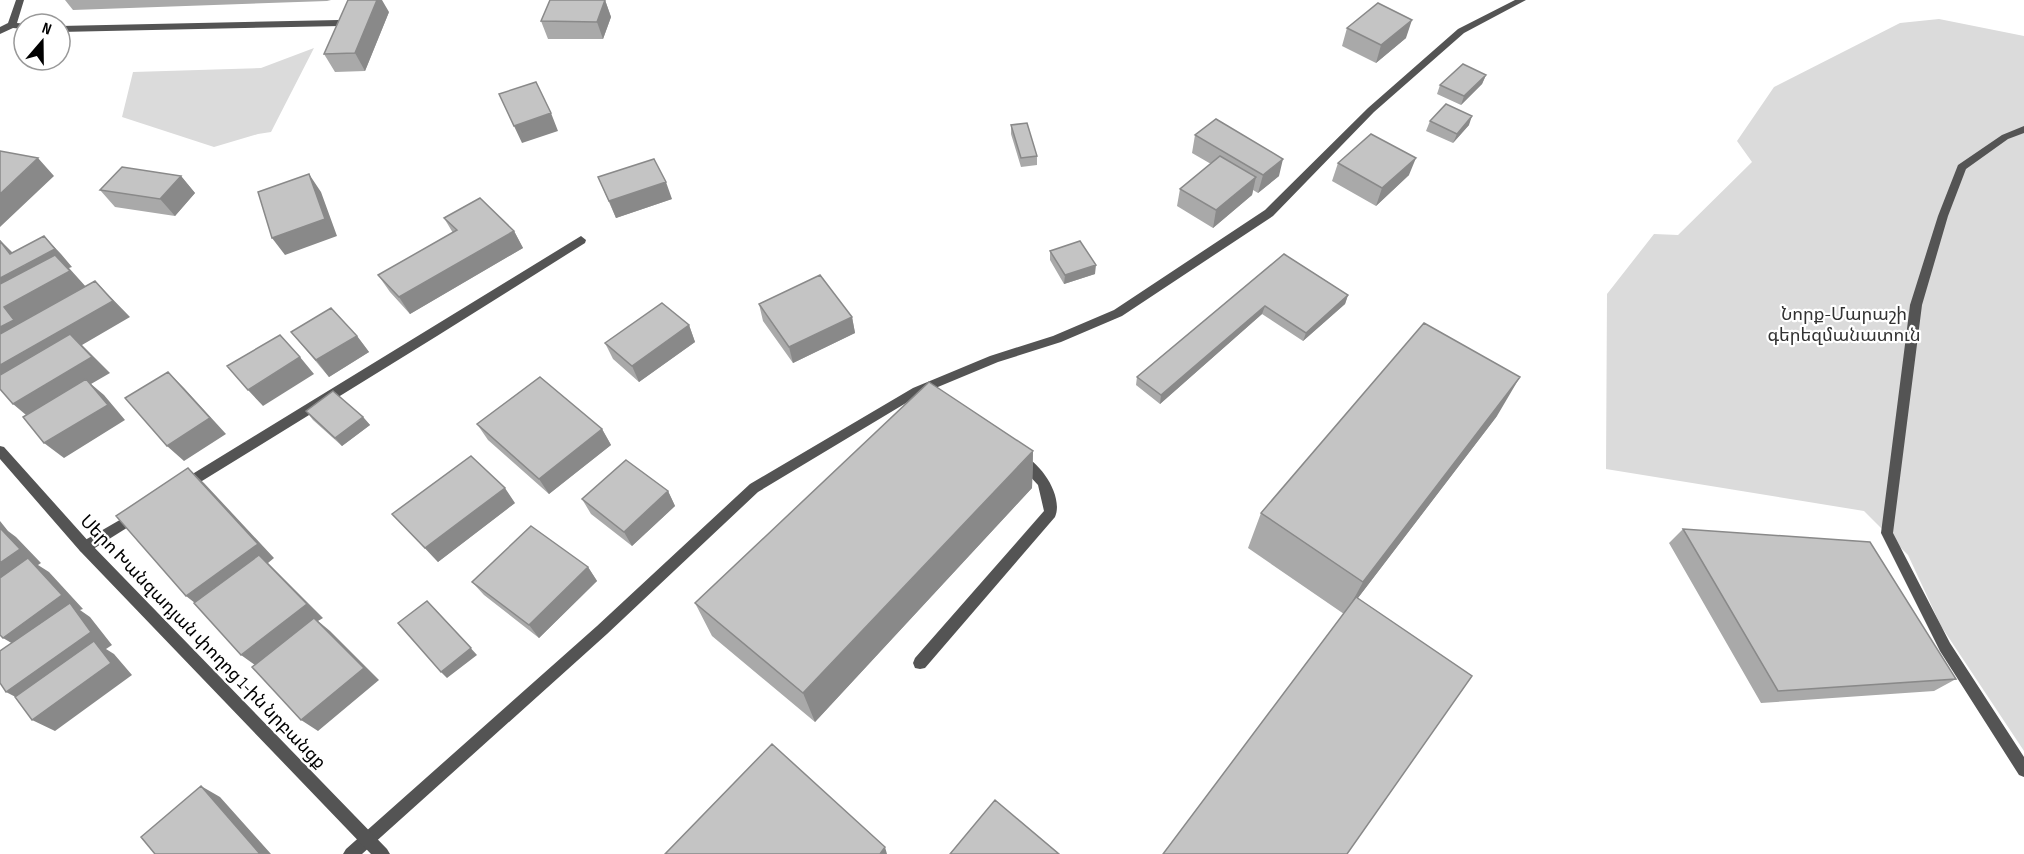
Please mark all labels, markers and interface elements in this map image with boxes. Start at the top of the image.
north arrow [12,12,72,72]
text: N [39,19,54,40]
park label: Նորք-Մարաշի գերեզմանատուն [1767,304,1921,346]
street label: Սերո Խանզադյան փողոց 1-ին նրբանցք [76,511,330,773]

